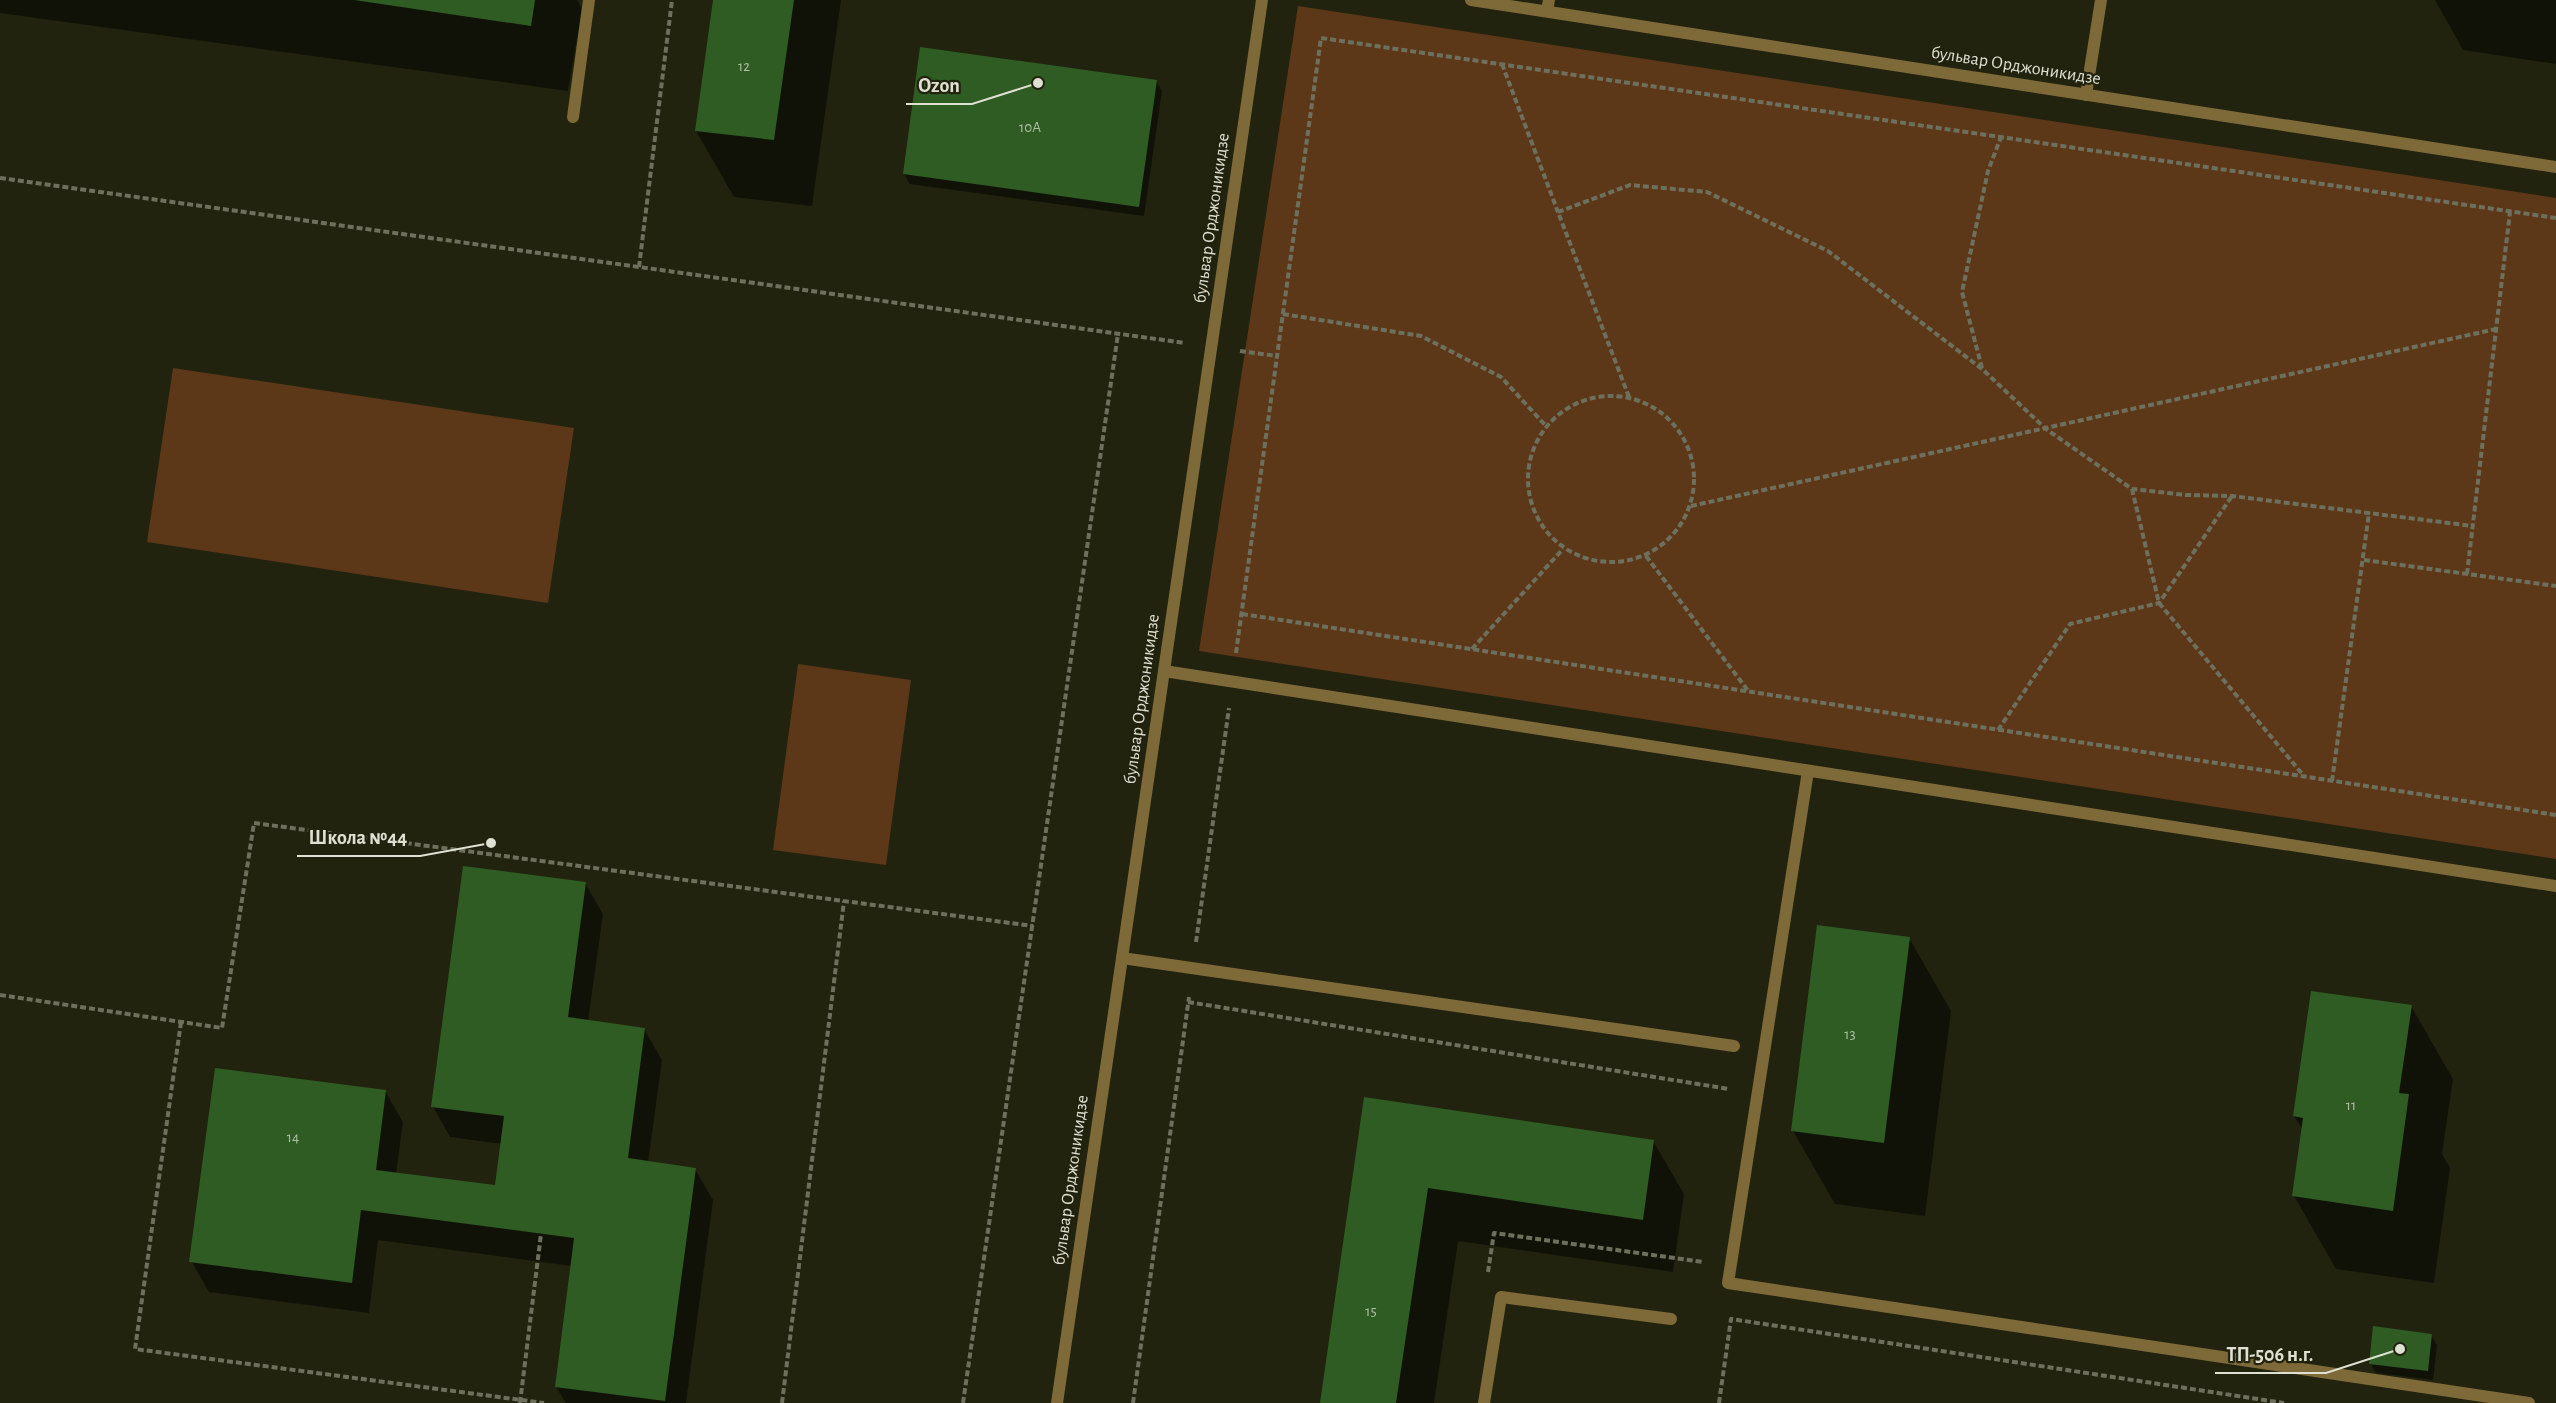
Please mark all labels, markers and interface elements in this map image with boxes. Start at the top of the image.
street label: бульвар Орджоникидзе [1930,43,2102,88]
house number: 12 [738,59,750,74]
callout: Ozon [906,66,972,104]
text: Ozon [918,76,960,96]
house number: 10А [1019,120,1041,135]
street label: бульвар Орджоникидзе [1190,132,1233,304]
street label: бульвар Орджоникидзе [1120,613,1163,785]
callout: Школа №44 [297,818,420,856]
text: Школа №44 [309,828,407,848]
house number: 13 [1844,1027,1856,1042]
street label: бульвар Орджоникидзе [1049,1094,1092,1266]
house number: 11 [2346,1098,2356,1113]
house number: 14 [287,1130,299,1145]
house number: 15 [1365,1304,1377,1319]
callout: ТП-506 н.г. [2215,1335,2326,1373]
text: ТП-506 н.г. [2227,1345,2313,1365]

